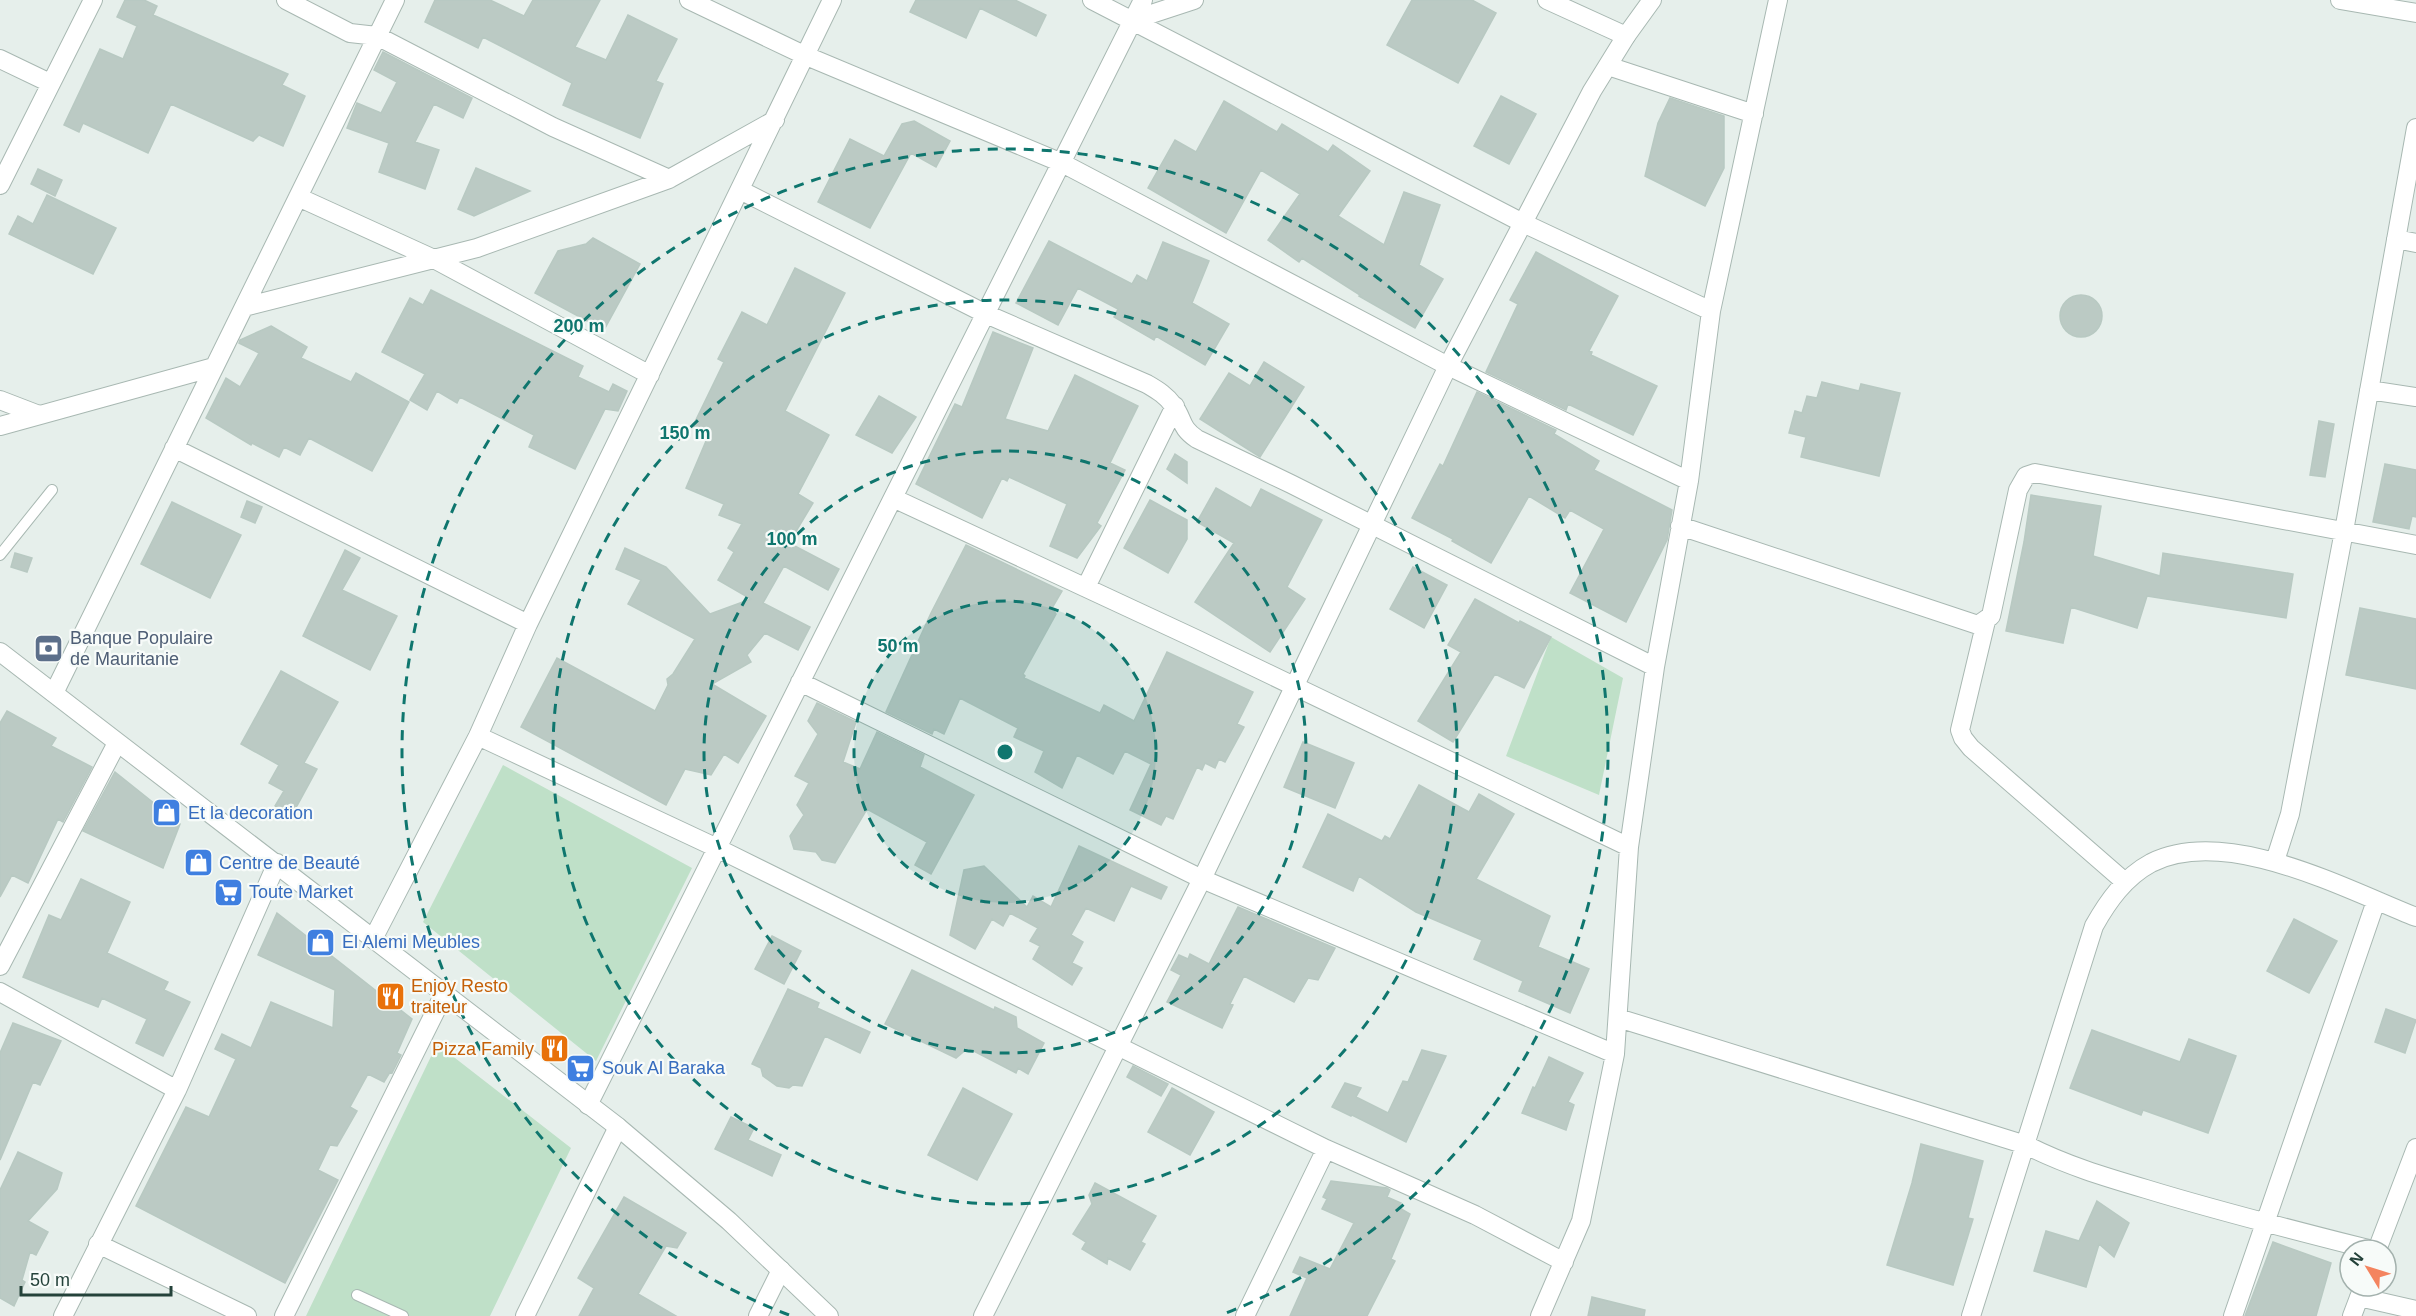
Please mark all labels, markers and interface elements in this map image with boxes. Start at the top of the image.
text: 200 m [553,316,605,336]
text: 150 m [659,423,711,443]
text: 100 m [766,529,818,549]
place label: Banque Populaire de Mauritanie [70,628,213,669]
bank icon: Banque Populaire de Mauritanie [33,632,65,664]
text: 50 m [877,636,919,656]
centre of rings [995,742,1015,762]
shop icon: Et la decoration [151,797,183,829]
place label: Et la decoration [188,803,313,823]
shop icon: Centre de Beauté [182,847,214,879]
place label: Centre de Beauté [219,853,360,873]
supermarket icon: Toute Market [212,876,244,908]
place label: Toute Market [249,882,353,902]
shop icon: El Alemi Meubles [305,926,337,958]
place label: El Alemi Meubles [342,932,480,952]
place label: Enjoy Resto traiteur [411,976,508,1017]
restaurant icon: Enjoy Resto traiteur [374,980,406,1012]
restaurant icon: Pizza Family [539,1033,571,1065]
place label: Pizza Family [432,1039,534,1059]
supermarket icon: Souk Al Baraka [565,1052,597,1084]
place label: Souk Al Baraka [602,1058,726,1078]
north arrow [2338,1238,2398,1298]
text: N [2346,1249,2367,1269]
scale bar [21,1259,171,1297]
text: 50 m [30,1270,70,1290]

